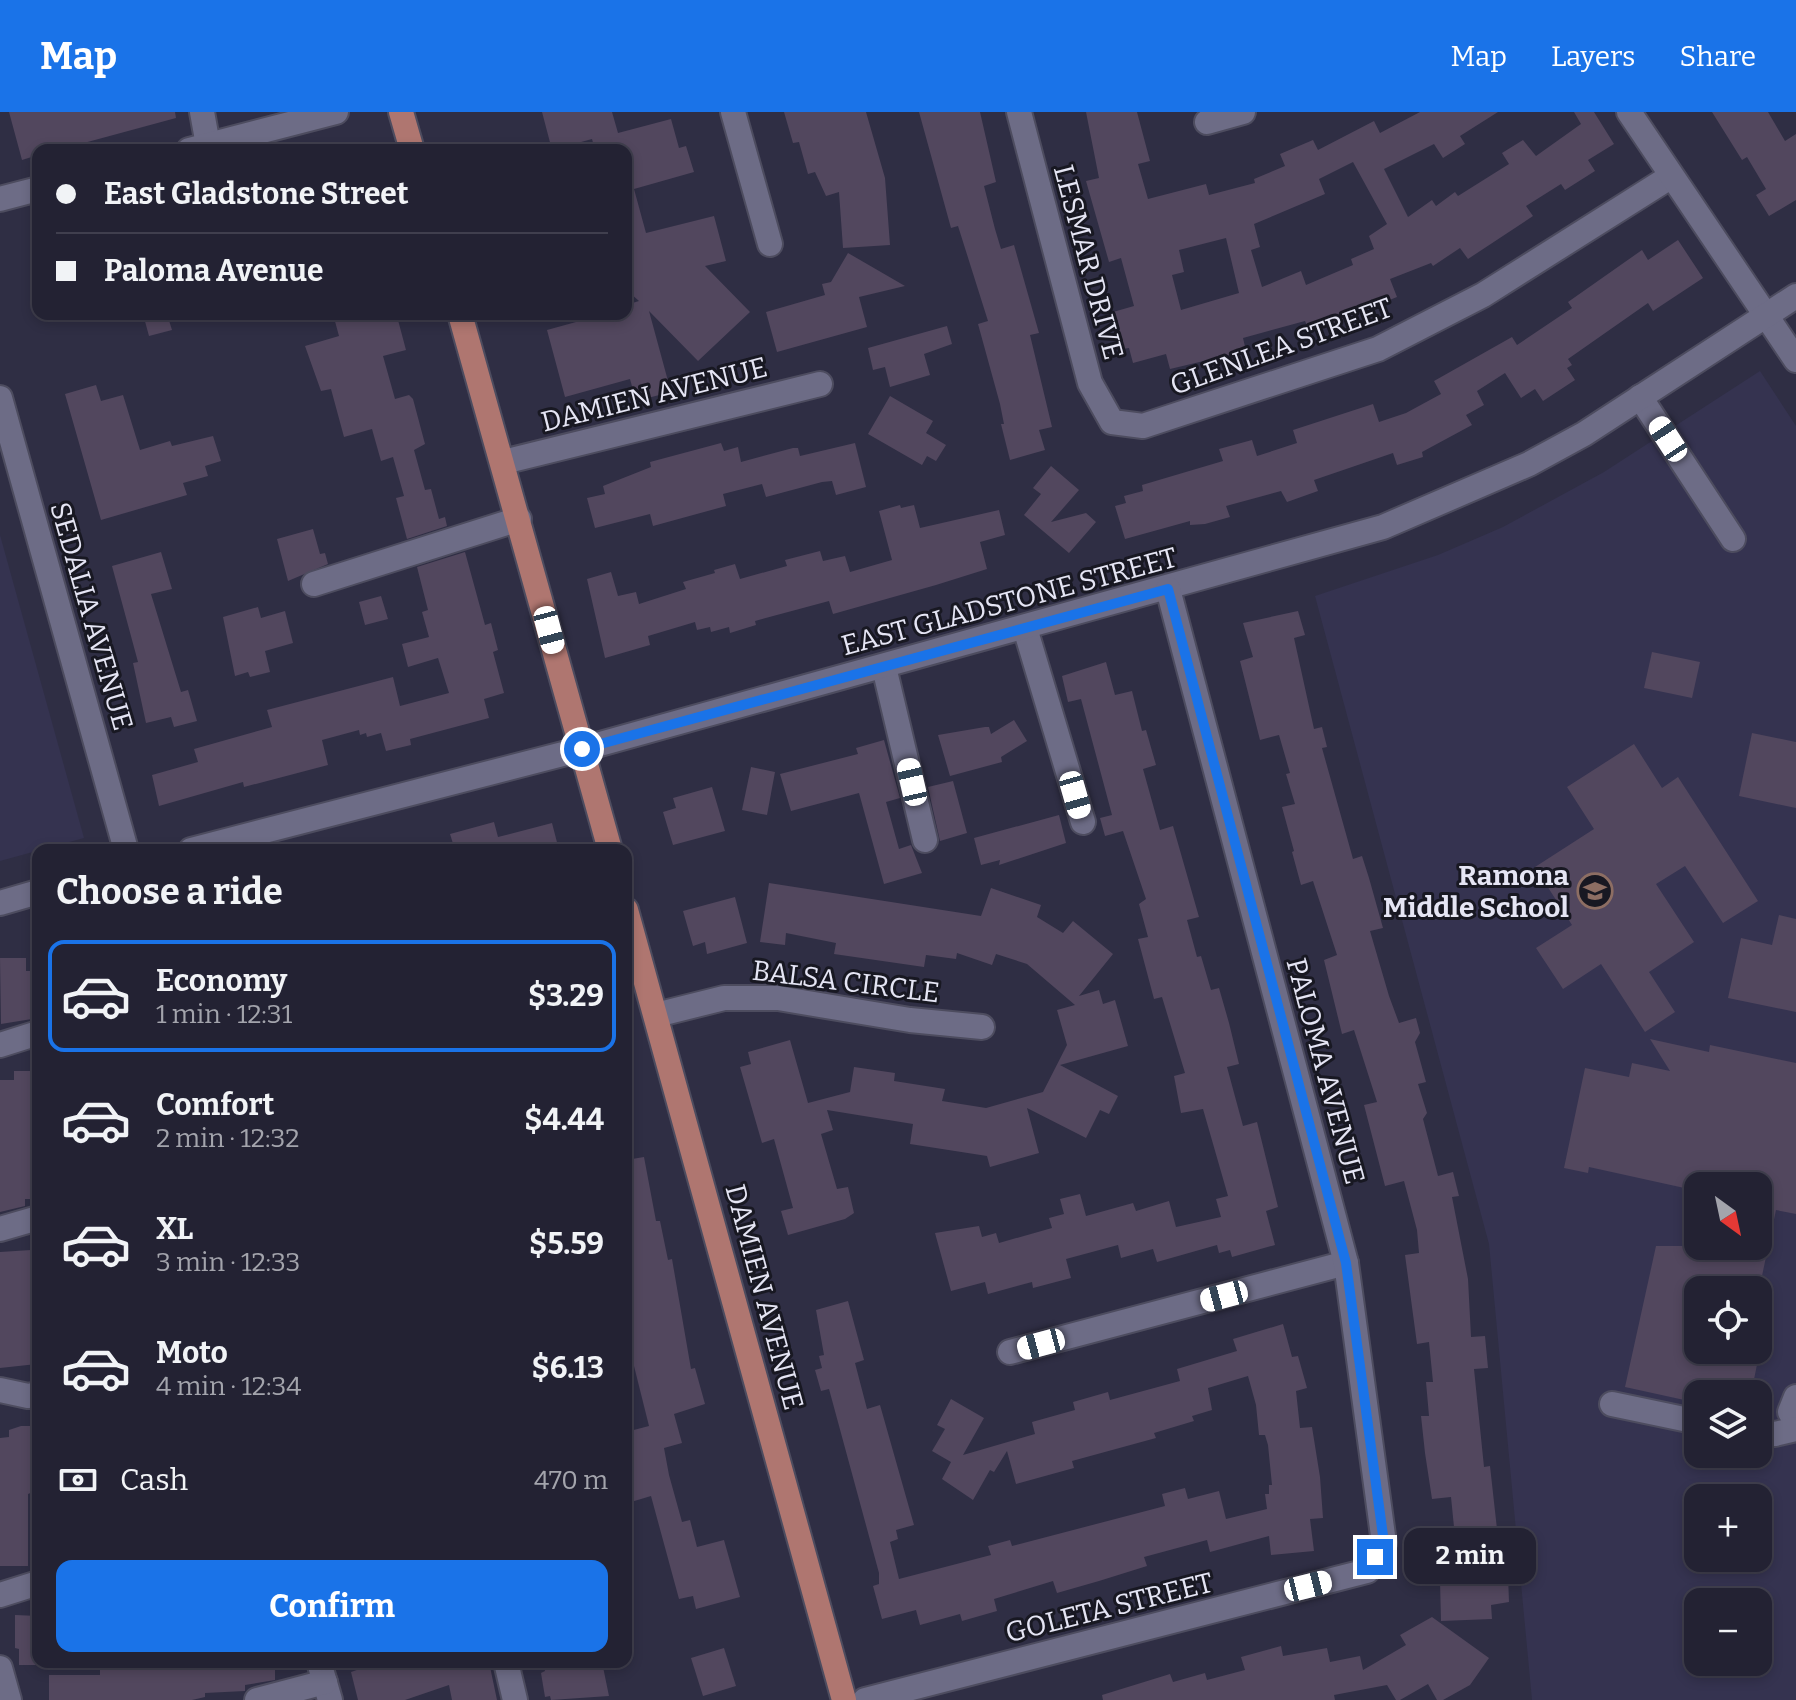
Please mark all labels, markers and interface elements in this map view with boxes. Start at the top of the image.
text: Map [40,33,117,79]
text: Map [1450,40,1507,73]
text: Layers [1551,40,1635,73]
text: Share [1679,40,1756,73]
street label: LESMAR DRIVE [1047,161,1130,363]
text: East Gladstone Street [104,176,409,212]
text: Paloma Avenue [104,253,323,289]
street label: GLENLEA STREET [1166,291,1397,402]
street label: DAMIEN AVENUE [538,350,771,439]
car [1645,412,1691,466]
street label: SEDALIA AVENUE [43,498,140,734]
street label: EAST GLADSTONE STREET [838,541,1181,662]
car [531,604,567,656]
route start [564,731,600,767]
car [895,756,929,808]
car [1057,769,1093,821]
place label: Ramona Middle School [1383,859,1569,924]
text: Choose a ride [56,870,283,914]
school or university icon: Ramona Middle School [1576,872,1614,910]
street label: BALSA CIRCLE [750,954,941,1009]
street label: PALOMA AVENUE [1279,955,1372,1188]
icon: car [60,960,132,1032]
text: Economy [156,963,287,999]
text: $3.29 [528,978,604,1014]
text: 1 min · 12:31 [156,999,292,1030]
icon: car [60,1084,132,1156]
text: Comfort [156,1087,274,1123]
text: $4.44 [524,1102,604,1138]
text: 2 min · 12:32 [156,1123,299,1154]
north arrow [1684,1172,1772,1260]
map controls [1684,1172,1772,1676]
street label: DAMIEN AVENUE [719,1181,810,1413]
icon: car [60,1208,132,1280]
text: XL [156,1211,193,1247]
text: $5.59 [529,1226,604,1262]
text: 3 min · 12:33 [156,1247,300,1278]
button: locate [1684,1276,1772,1364]
car [1198,1278,1250,1314]
car [1015,1326,1067,1362]
icon: car [60,1332,132,1404]
text: Moto [156,1335,228,1371]
text: $6.13 [531,1350,604,1386]
text: 4 min · 12:34 [156,1371,301,1402]
button: layers [1684,1380,1772,1468]
icon: cash [56,1458,100,1502]
text: Cash [120,1462,188,1498]
text: 470 m [534,1465,608,1496]
button: + [1684,1484,1772,1572]
callout: 2 min [1403,1529,1535,1585]
route end [1357,1539,1393,1575]
text: 2 min [1435,1540,1505,1571]
button: Confirm [56,1560,608,1652]
street label: GOLETA STREET [1002,1566,1216,1649]
car [1282,1569,1334,1603]
button: − [1684,1588,1772,1676]

